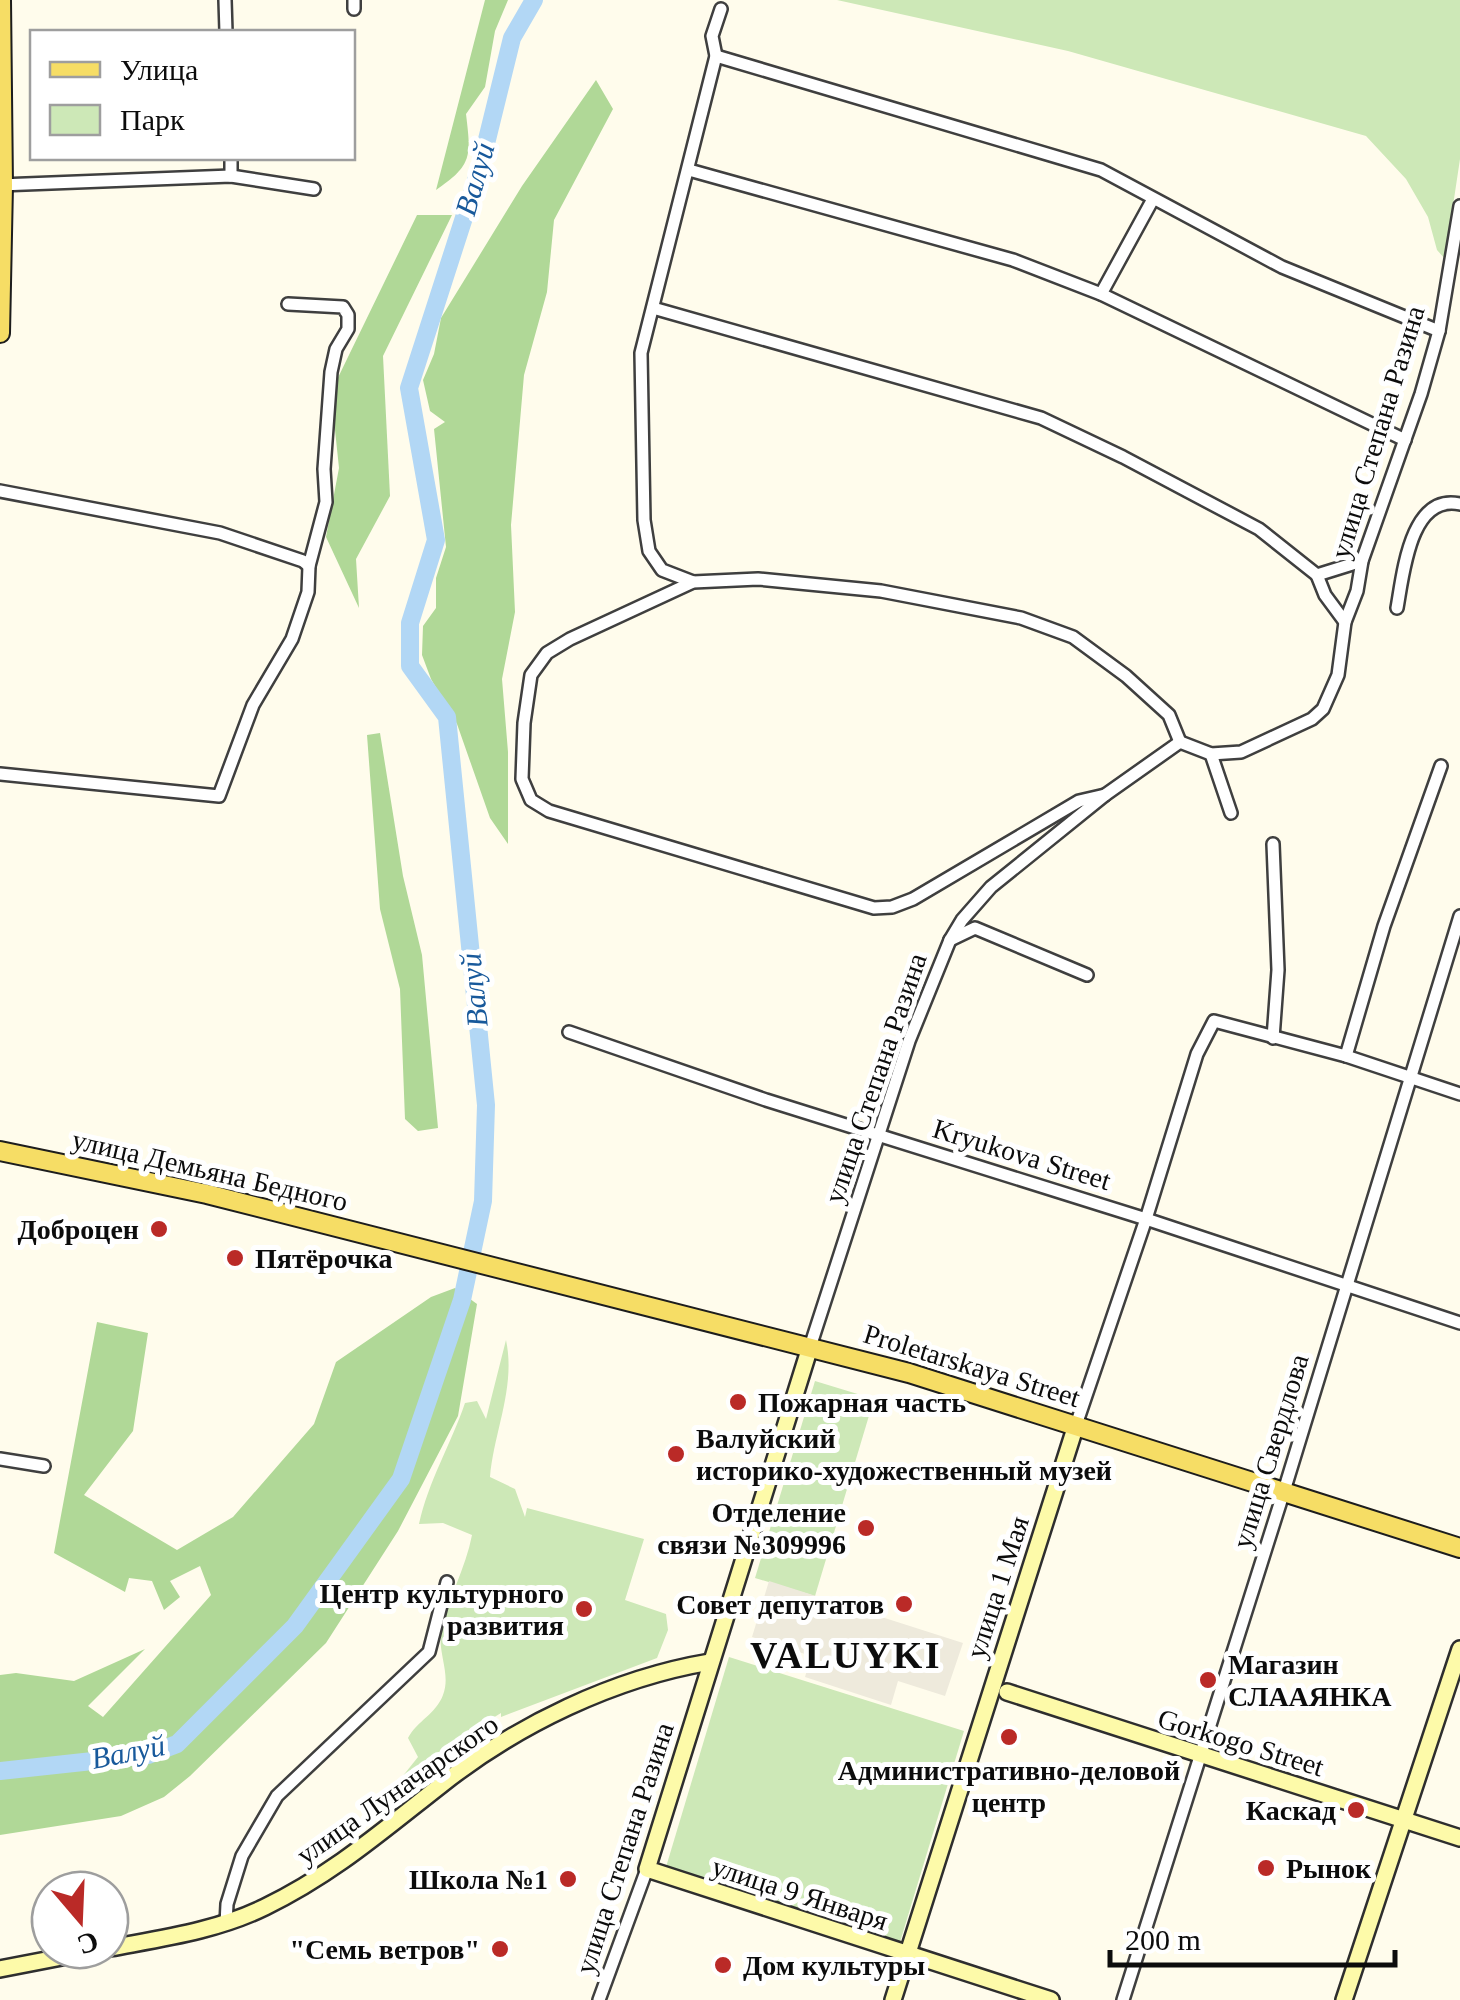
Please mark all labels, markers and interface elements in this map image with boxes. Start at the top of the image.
legend [30,30,355,160]
text: Улица [120,53,198,86]
text: Парк [120,103,185,136]
water label: Валуй [448,139,501,219]
street label: улица Степана Разина [1324,302,1431,562]
street label: улица Степана Разина [818,949,933,1207]
water label: Валуй [453,951,494,1029]
street label: Kryukova Street [929,1113,1115,1196]
street label: улица Демьяна Бедного [69,1124,351,1217]
place label: Доброцен [17,1214,139,1245]
marker: Доброцен [148,1218,170,1240]
place label: Пятёрочка [255,1243,392,1274]
marker: Пятёрочка [224,1247,246,1269]
street label: Proletarskaya Street [860,1318,1084,1413]
street label: улица Свердлова [1226,1350,1315,1552]
place label: Пожарная часть [758,1387,966,1418]
marker: Пожарная часть [727,1391,749,1413]
place label: Валуйский историко-художественный музей [696,1423,1112,1486]
marker: Валуйский историко-художественный музей [665,1443,687,1465]
place label: Отделение связи №309996 [657,1497,846,1560]
street label: улица 1 Мая [960,1512,1035,1662]
marker: Отделение связи №309996 [855,1517,877,1539]
place label: Центр культурного развития [319,1578,564,1641]
place label: Совет депутатов [676,1589,884,1620]
marker: Совет депутатов [893,1593,915,1615]
marker: Центр культурного развития [573,1598,595,1620]
district label: VALUYKI [750,1634,942,1676]
place label: Магазин СЛААЯНКА [1228,1649,1392,1712]
marker: Магазин СЛААЯНКА [1197,1669,1219,1691]
street label: Gorkogo Street [1154,1703,1328,1782]
street label: улица Луначарского [291,1708,504,1871]
street label: улица Степана Разина [569,1718,680,1978]
marker: Административно-деловой центр [998,1726,1020,1748]
water label: Валуй [88,1728,168,1775]
place label: Административно-деловой центр [838,1755,1180,1818]
place label: Каскад [1246,1795,1336,1826]
marker: Каскад [1345,1799,1367,1821]
street label: улица 9 Января [708,1850,892,1937]
place label: Рынок [1286,1853,1372,1884]
marker: Рынок [1255,1857,1277,1879]
place label: Школа №1 [409,1864,548,1895]
marker: Школа №1 [557,1868,579,1890]
north arrow [30,1870,130,1970]
scale bar [1110,1905,1395,1967]
text: 200 m [1125,1923,1201,1956]
text: С [73,1925,103,1961]
place label: "Семь ветров" [289,1934,480,1965]
marker: "Семь ветров" [489,1938,511,1960]
place label: Дом культуры [743,1950,925,1981]
marker: Дом культуры [712,1954,734,1976]

